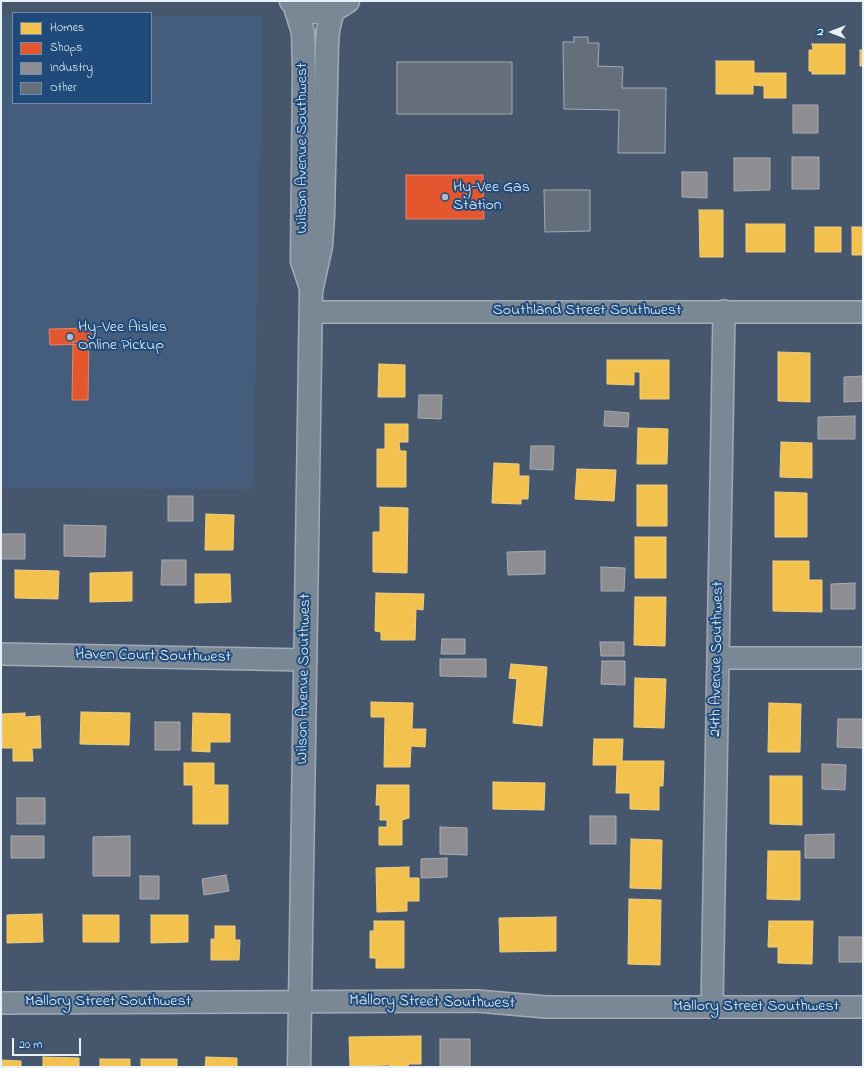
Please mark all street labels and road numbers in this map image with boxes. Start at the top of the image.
street label: Wilson Avenue Southwest [293,63,313,233]
street label: Southland Street Southwest [492,301,682,321]
street label: 24th Avenue Southwest [707,581,729,737]
street label: Wilson Avenue Southwest [294,593,316,765]
street label: Haven Court Southwest [75,646,231,668]
street label: Mallory Street Southwest [25,992,191,1012]
street label: Mallory Street Southwest [349,992,515,1014]
street label: Mallory Street Southwest [673,997,839,1017]

